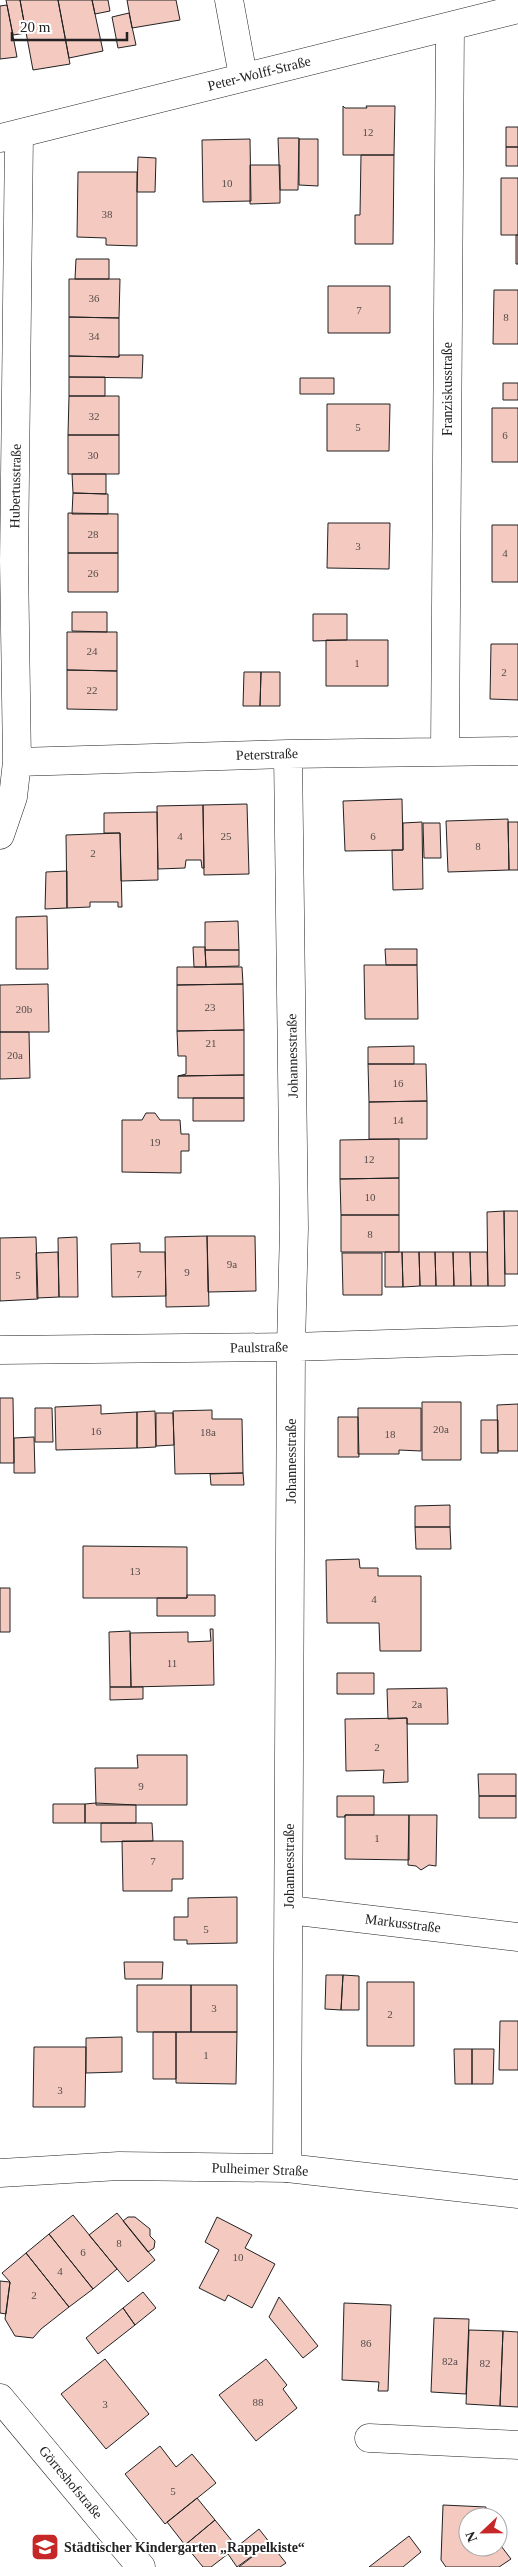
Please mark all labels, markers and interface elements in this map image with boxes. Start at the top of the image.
scale bar [12,10,128,42]
text: 20 m [20,19,51,35]
street label: Peter-Wolff-Straße [206,53,312,94]
house number: 12 [363,126,374,138]
house number: 10 [222,177,233,189]
house number: 38 [102,208,113,220]
house number: 36 [89,292,100,304]
house number: 7 [356,304,362,316]
house number: 8 [503,311,509,323]
house number: 34 [89,330,100,342]
street label: Franziskusstraße [440,342,455,436]
house number: 32 [89,410,100,422]
house number: 5 [355,421,361,433]
house number: 6 [502,429,508,441]
street label: Hubertusstraße [7,444,24,529]
house number: 30 [88,449,99,461]
house number: 28 [88,528,99,540]
house number: 3 [355,540,361,552]
house number: 4 [502,547,508,559]
house number: 26 [88,567,99,579]
house number: 24 [87,645,98,657]
house number: 1 [354,657,360,669]
house number: 2 [501,666,507,678]
house number: 22 [87,684,98,696]
street label: Peterstraße [236,746,298,763]
house number: 4 [177,830,183,842]
house number: 25 [221,830,232,842]
house number: 6 [370,830,376,842]
house number: 8 [475,840,481,852]
house number: 2 [90,847,96,859]
house number: 23 [205,1001,216,1013]
house number: 20b [16,1003,33,1015]
street label: Johannesstraße [284,1013,301,1098]
house number: 21 [206,1037,217,1049]
house number: 20a [7,1049,23,1061]
house number: 16 [393,1077,404,1089]
house number: 14 [393,1114,404,1126]
house number: 19 [150,1136,161,1148]
house number: 12 [364,1153,375,1165]
house number: 10 [365,1191,376,1203]
house number: 8 [367,1228,373,1240]
house number: 9a [227,1258,237,1270]
house number: 9 [184,1266,190,1278]
house number: 7 [136,1268,142,1280]
house number: 5 [15,1269,21,1281]
street label: Paulstraße [230,1339,288,1356]
street label: Johannesstraße [284,1419,299,1503]
house number: 20a [433,1423,449,1435]
house number: 16 [91,1425,102,1437]
house number: 18a [200,1426,216,1438]
house number: 18 [385,1428,396,1440]
house number: 13 [130,1565,141,1577]
house number: 4 [371,1593,377,1605]
house number: 11 [167,1657,177,1669]
house number: 2a [412,1698,422,1710]
house number: 2 [374,1741,380,1753]
house number: 9 [138,1780,144,1792]
street label: Johannesstraße [282,1824,297,1908]
house number: 1 [374,1832,380,1844]
house number: 7 [150,1855,156,1867]
street label: Markusstraße [364,1911,442,1936]
house number: 5 [203,1923,209,1935]
house number: 3 [211,2002,217,2014]
house number: 2 [387,2008,393,2020]
house number: 1 [203,2049,209,2061]
house number: 3 [57,2084,63,2096]
street label: Pulheimer Straße [211,2160,309,2179]
house number: 8 [116,2237,122,2249]
house number: 6 [80,2246,86,2258]
house number: 10 [233,2251,244,2263]
house number: 4 [57,2265,63,2277]
house number: 2 [31,2289,37,2301]
house number: 86 [361,2337,372,2349]
house number: 82a [442,2355,458,2367]
house number: 82 [480,2357,491,2369]
house number: 88 [253,2396,264,2408]
house number: 3 [102,2398,108,2410]
street label: Görreshofstraße [36,2443,105,2522]
house number: 5 [170,2485,176,2497]
north arrow [458,2507,508,2557]
text: N [463,2529,480,2544]
school or university icon: Städtischer Kindergarten „Rappelkiste“ [30,2532,60,2562]
place label: Städtischer Kindergarten „Rappelkiste“ [64,2540,305,2555]

